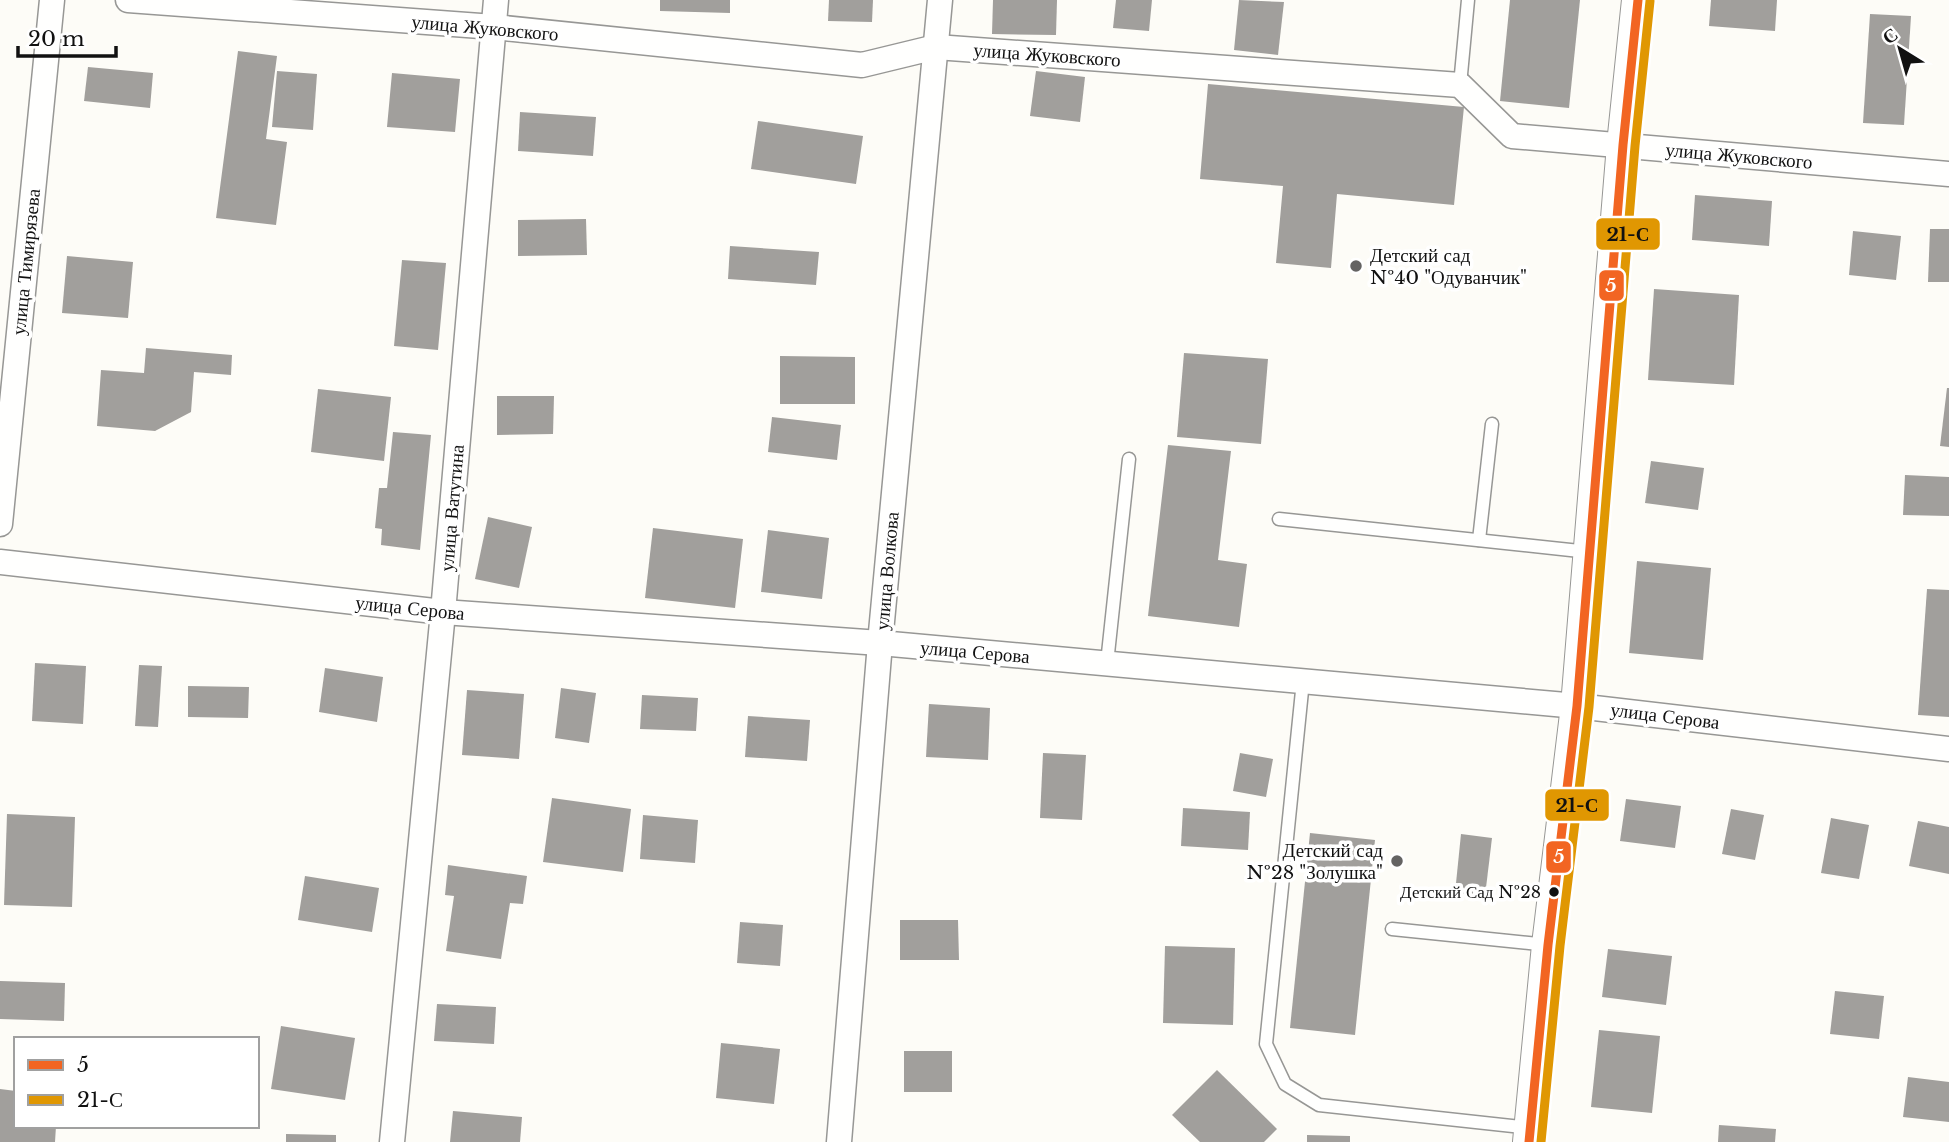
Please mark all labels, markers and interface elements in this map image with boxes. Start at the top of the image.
street label: улица Жуковского [410,10,560,46]
scale bar [18,14,116,58]
north arrow [1865,14,1935,84]
text: С [1878,23,1902,49]
text: 20 m [28,26,85,52]
street label: улица Жуковского [973,38,1121,72]
street label: улица Жуковского [1664,138,1814,174]
street label: улица Тимирязева [7,187,45,336]
line badge: 21-С [1595,217,1661,251]
text: 21-С [1606,223,1650,246]
place label: Детский сад №40 "Одуванчик" [1370,244,1527,289]
marker: Детский сад №40 "Одуванчик" [1348,258,1364,274]
line badge: 5 [1598,269,1625,302]
text: 5 [1605,274,1617,297]
street label: улица Ватутина [435,443,469,573]
street label: улица Волкова [870,510,904,631]
street label: улица Серова [354,591,466,625]
street label: улица Серова [919,636,1031,668]
street label: улица Серова [1609,698,1721,734]
line badge: 21-С [1544,788,1610,822]
text: 21-С [1555,794,1599,817]
place label: Детский сад №28 "Золушка" [1247,839,1383,884]
line badge: 5 [1545,840,1572,874]
text: 5 [1553,845,1565,868]
marker: Детский сад №28 "Золушка" [1389,853,1405,869]
place label: Детский Сад №28 [1400,882,1541,903]
marker: Детский Сад №28 [1547,885,1561,899]
legend [14,1037,259,1128]
text: 5 [77,1052,89,1078]
text: 21-С [77,1087,123,1113]

